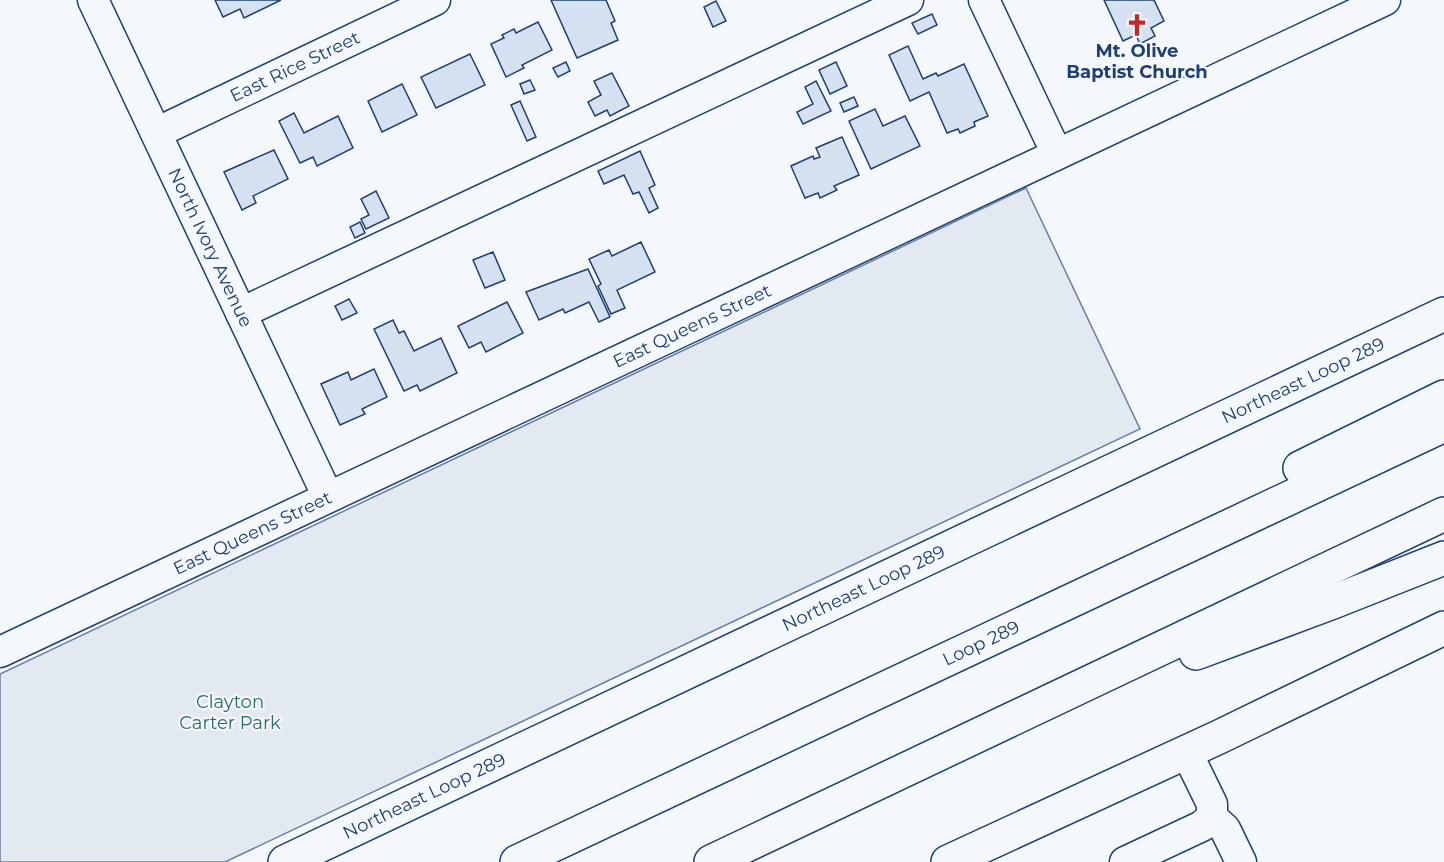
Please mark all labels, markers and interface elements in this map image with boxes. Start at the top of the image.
church icon: Mt. Olive Baptist Church [1124,12,1150,38]
street label: East Rice Street [227,26,363,107]
place label: Mt. Olive Baptist Church [1066,40,1208,83]
street label: North Ivory Avenue [163,165,257,331]
street label: East Queens Street [609,279,775,373]
street label: Northeast Loop 289 [1218,333,1388,429]
street label: East Queens Street [170,486,335,580]
street label: Northeast Loop 289 [779,541,949,636]
street label: Loop 289 [939,616,1023,671]
park label: Clayton Carter Park [179,691,281,734]
street label: Northeast Loop 289 [339,748,509,844]

